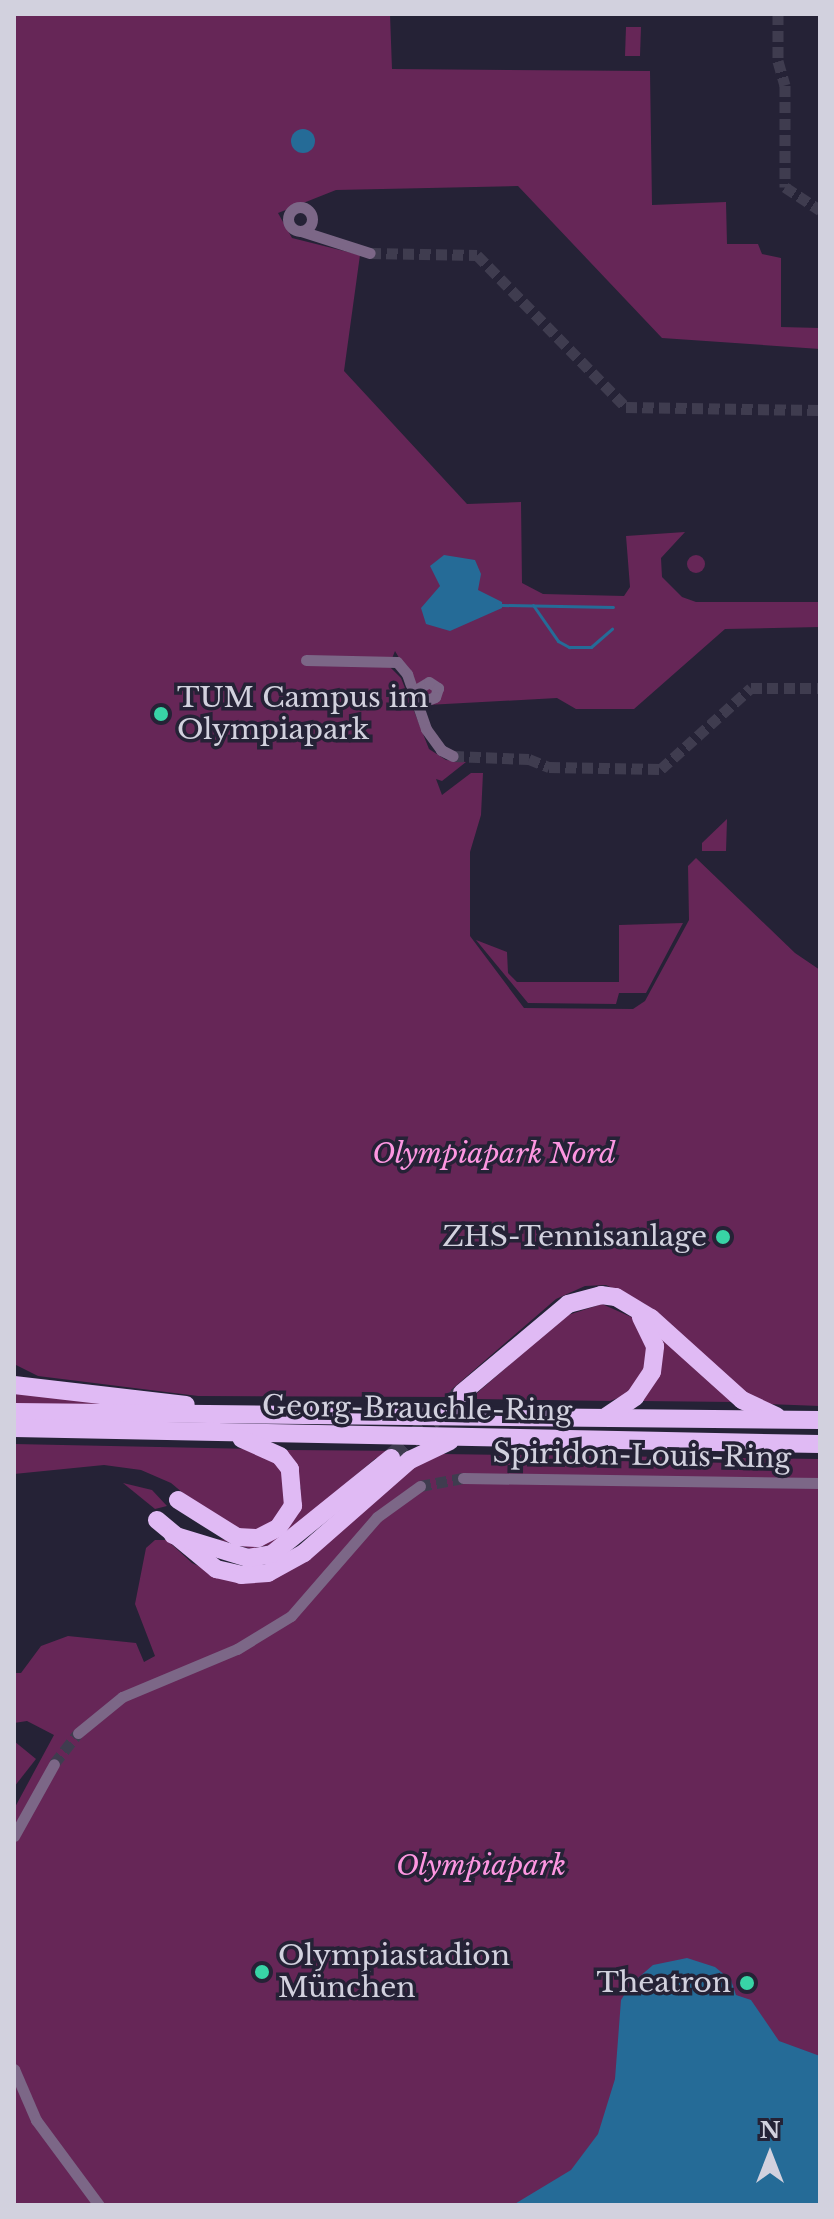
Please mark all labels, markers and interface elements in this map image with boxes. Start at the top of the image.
place label: TUM Campus im Olympiapark [177,681,428,747]
marker: TUM Campus im Olympiapark [152,705,170,723]
park label: Olympiapark Nord [372,1137,616,1171]
place label: ZHS-Tennisanlage [442,1220,707,1254]
marker: ZHS-Tennisanlage [714,1228,732,1246]
street label: Georg-Brauchle-Ring [262,1389,572,1429]
street label: Spiridon-Louis-Ring [492,1437,792,1475]
park label: Olympiapark [396,1849,566,1883]
place label: Olympiastadion München [278,1939,510,2005]
marker: Olympiastadion München [253,1963,271,1981]
place label: Theatron [596,1966,731,2000]
marker: Theatron [738,1974,756,1992]
north arrow [730,2115,810,2195]
text: N [760,2117,780,2144]

